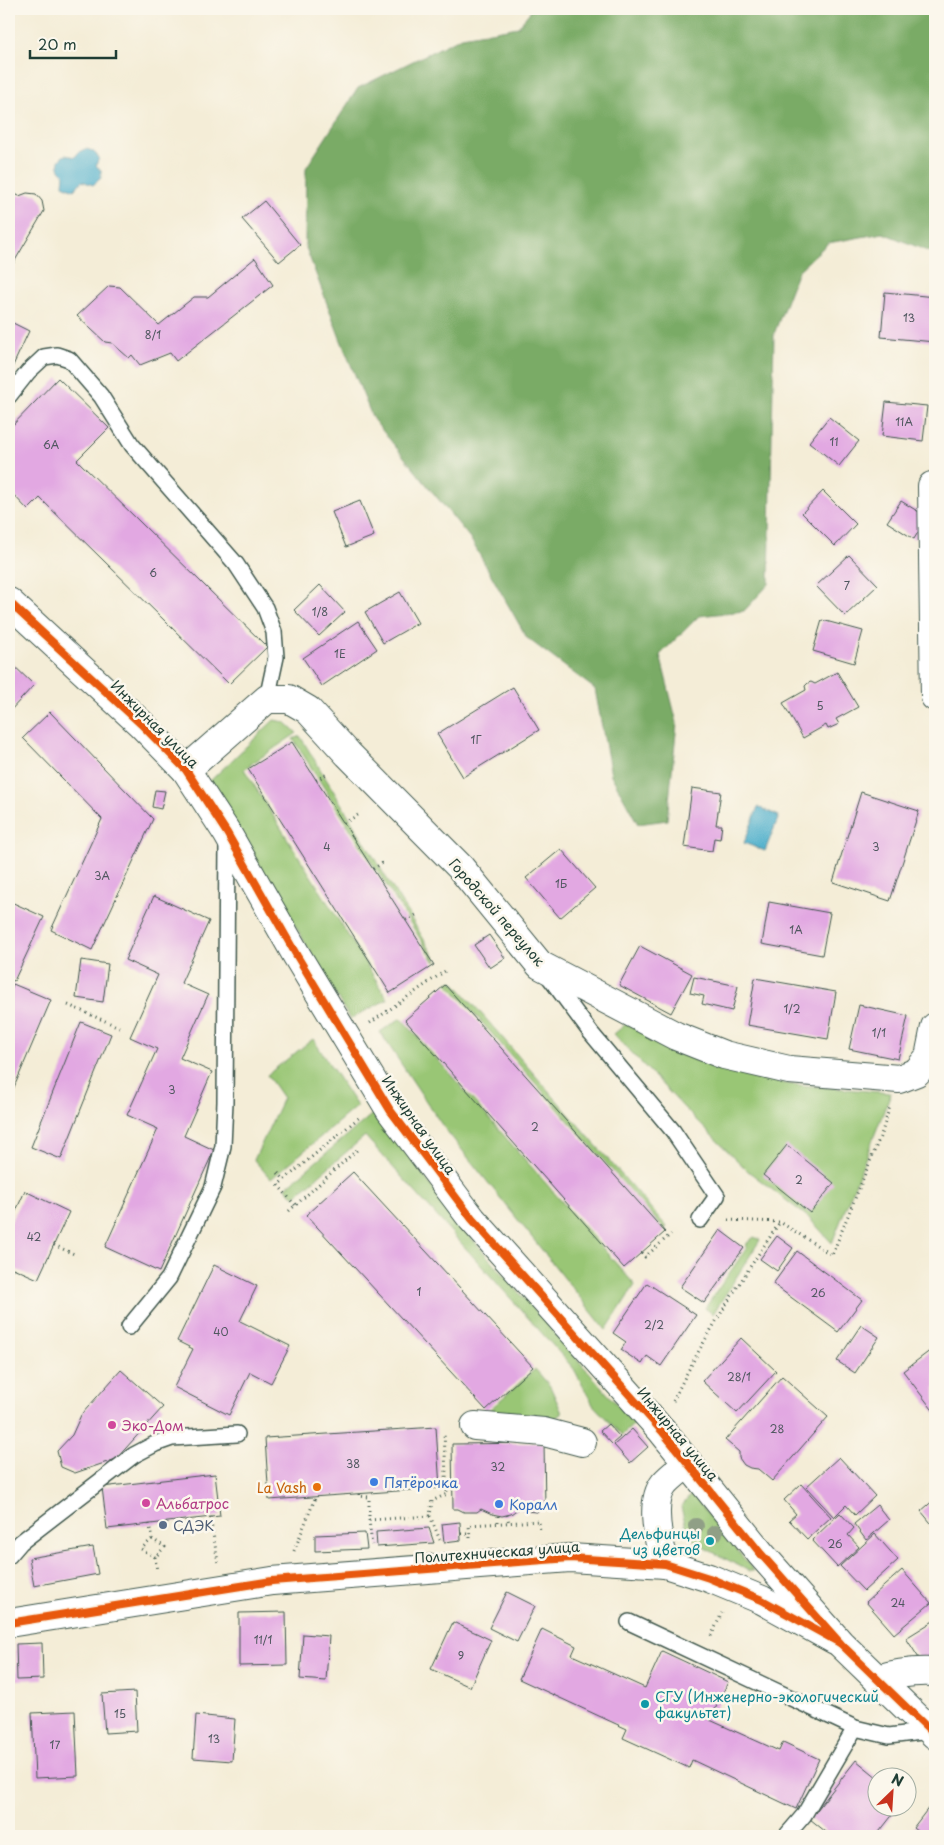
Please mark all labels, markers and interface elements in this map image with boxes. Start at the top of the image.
scale bar [30,28,116,60]
text: 20 m [38,32,77,55]
house number: 13 [903,309,915,326]
house number: 8/1 [145,326,161,343]
house number: 11А [895,413,913,430]
house number: 11 [829,433,839,450]
house number: 6А [43,436,60,453]
house number: 6 [149,564,157,581]
house number: 7 [844,577,850,594]
house number: 1/8 [312,603,328,620]
house number: 1Е [334,645,346,662]
street label: Инжирная улица [106,675,204,773]
house number: 5 [816,697,824,714]
house number: 1Г [471,731,481,748]
house number: 4 [323,838,331,855]
house number: 3 [872,838,880,855]
street label: Городской переулок [444,853,550,971]
house number: 3А [94,867,110,884]
house number: 1Б [555,875,567,892]
house number: 1А [789,921,803,938]
house number: 1/2 [783,1000,801,1017]
house number: 1/1 [872,1024,886,1041]
street label: Инжирная улица [377,1071,461,1179]
house number: 3 [168,1081,176,1098]
house number: 2 [531,1118,539,1135]
house number: 2 [795,1171,803,1188]
house number: 42 [27,1228,42,1245]
house number: 1 [417,1283,422,1300]
house number: 26 [810,1284,826,1301]
house number: 2/2 [644,1316,664,1333]
house number: 40 [213,1323,229,1340]
house number: 28/1 [727,1368,751,1385]
street label: Инжирная улица [632,1382,724,1486]
place label: Эко-Дом [121,1415,184,1436]
marker: Эко-Дом [106,1419,118,1431]
house number: 28 [770,1420,784,1437]
house number: 38 [346,1455,360,1472]
house number: 32 [491,1458,506,1475]
place label: Пятёрочка [384,1472,458,1493]
marker: Пятёрочка [368,1476,380,1488]
place label: La Vash [257,1477,307,1498]
marker: La Vash [311,1481,323,1493]
place label: Альбатрос [156,1493,229,1514]
place label: Коралл [509,1494,558,1515]
marker: Альбатрос [140,1497,152,1509]
marker: Коралл [493,1498,505,1510]
place label: СДЭК [173,1515,214,1536]
marker: СДЭК [157,1519,169,1531]
place label: Дельфинцы из цветов [619,1523,700,1560]
marker: Дельфинцы из цветов [704,1535,716,1547]
house number: 26 [827,1535,843,1552]
street label: Политехническая улица [414,1536,581,1568]
house number: 24 [891,1594,905,1611]
house number: 11/1 [254,1631,272,1648]
house number: 9 [458,1647,464,1664]
place label: СГУ (Инженерно-экологический факультет) [655,1686,879,1723]
marker: СГУ (Инженерно-экологический факультет) [639,1698,651,1710]
house number: 15 [114,1705,126,1722]
house number: 13 [208,1730,220,1747]
house number: 17 [50,1736,61,1753]
north arrow [866,1768,916,1818]
text: N [888,1768,907,1792]

